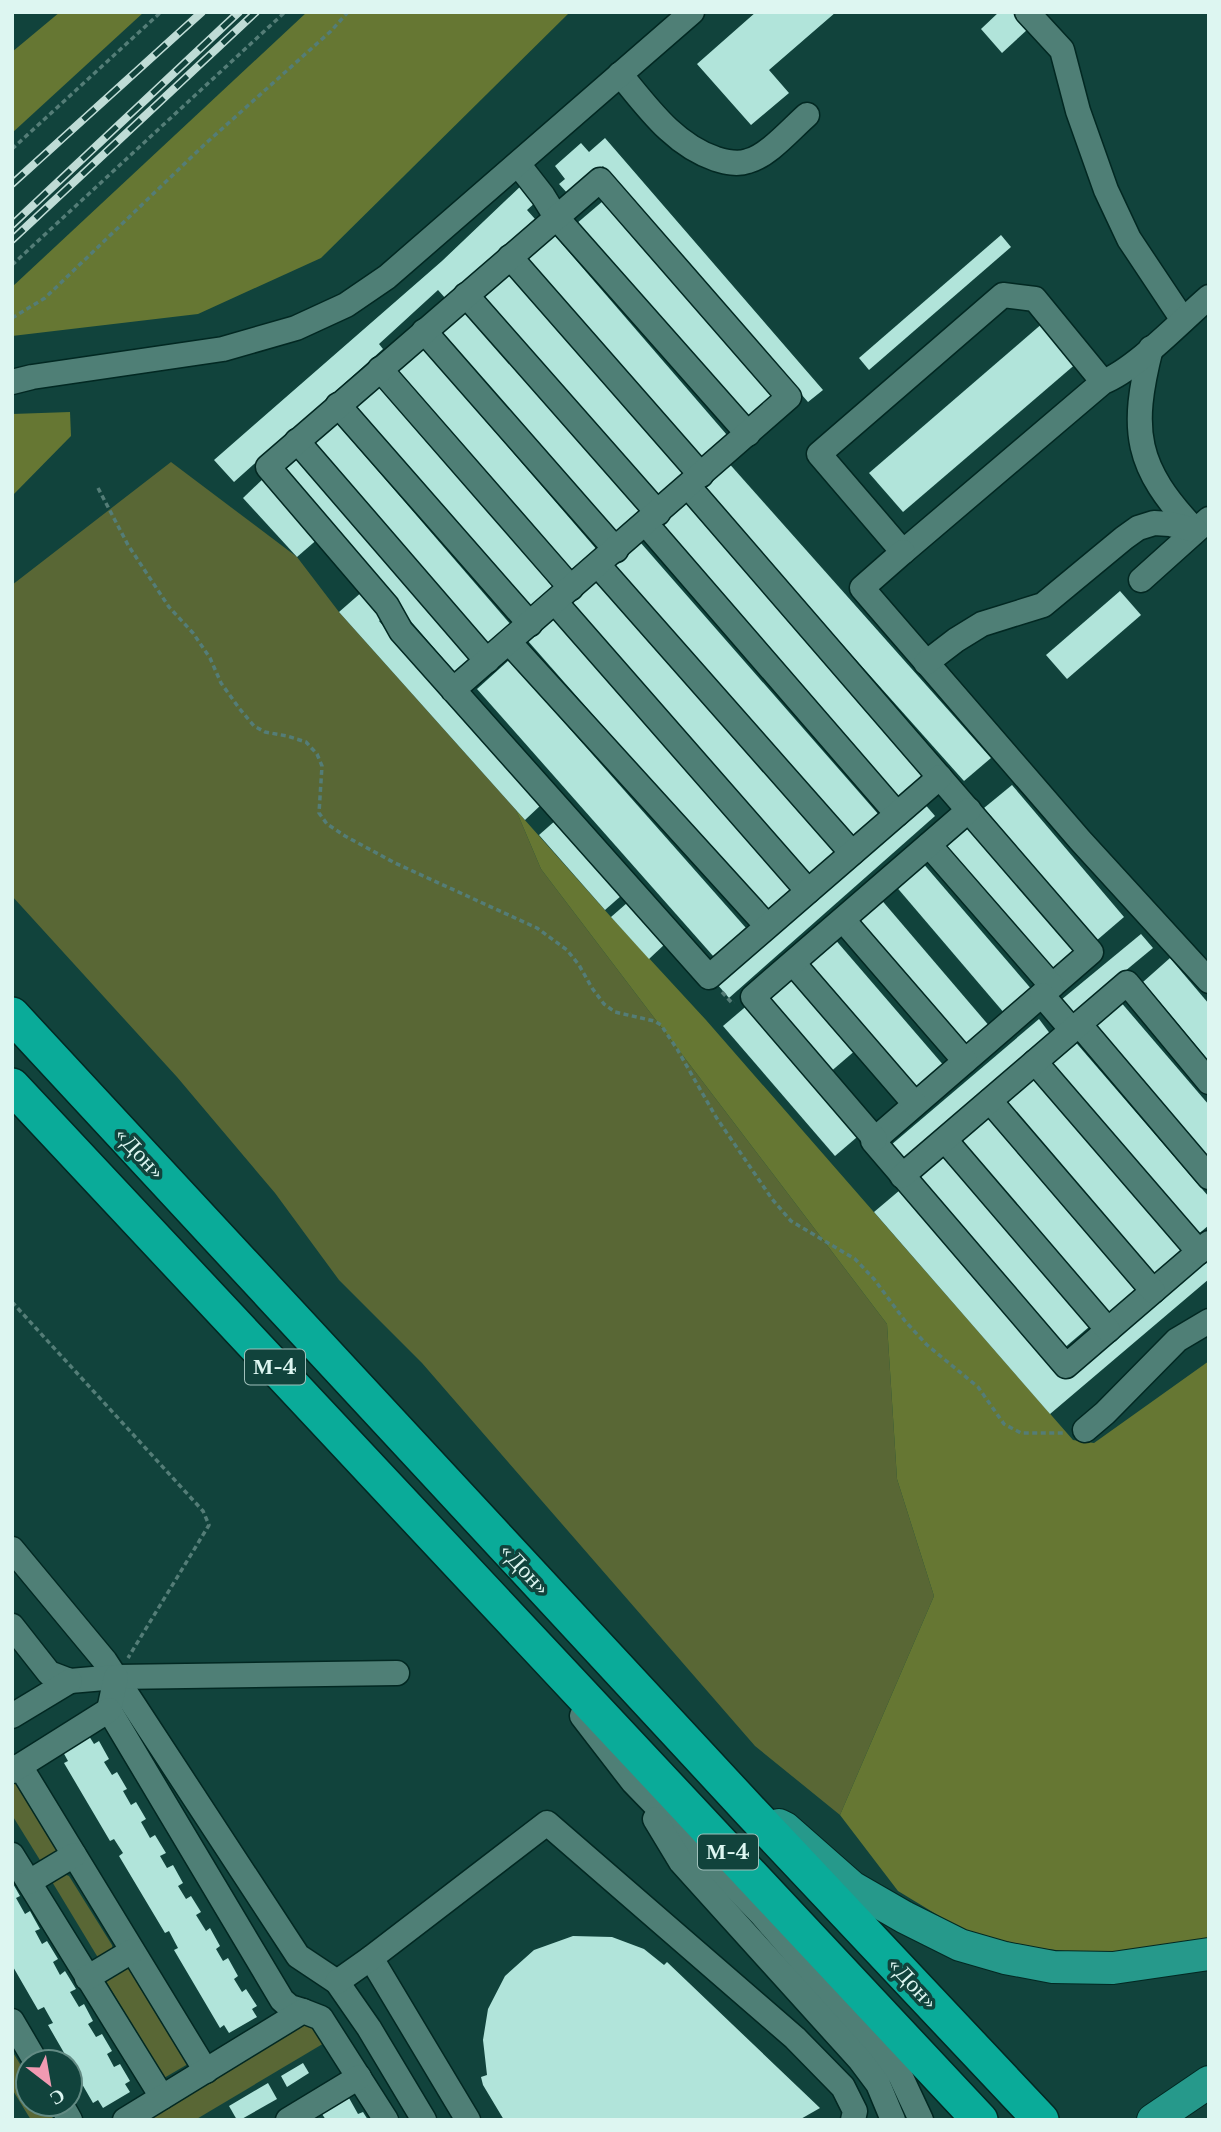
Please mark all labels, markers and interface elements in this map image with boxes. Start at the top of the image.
street label: «Дон» [109,1121,171,1185]
road number: М-4 [245,1350,305,1384]
street label: «Дон» [494,1537,556,1601]
road number: М-4 [698,1834,758,1870]
street label: «Дон» [882,1951,944,2015]
north arrow [14,2048,84,2118]
text: С [46,2084,69,2111]

